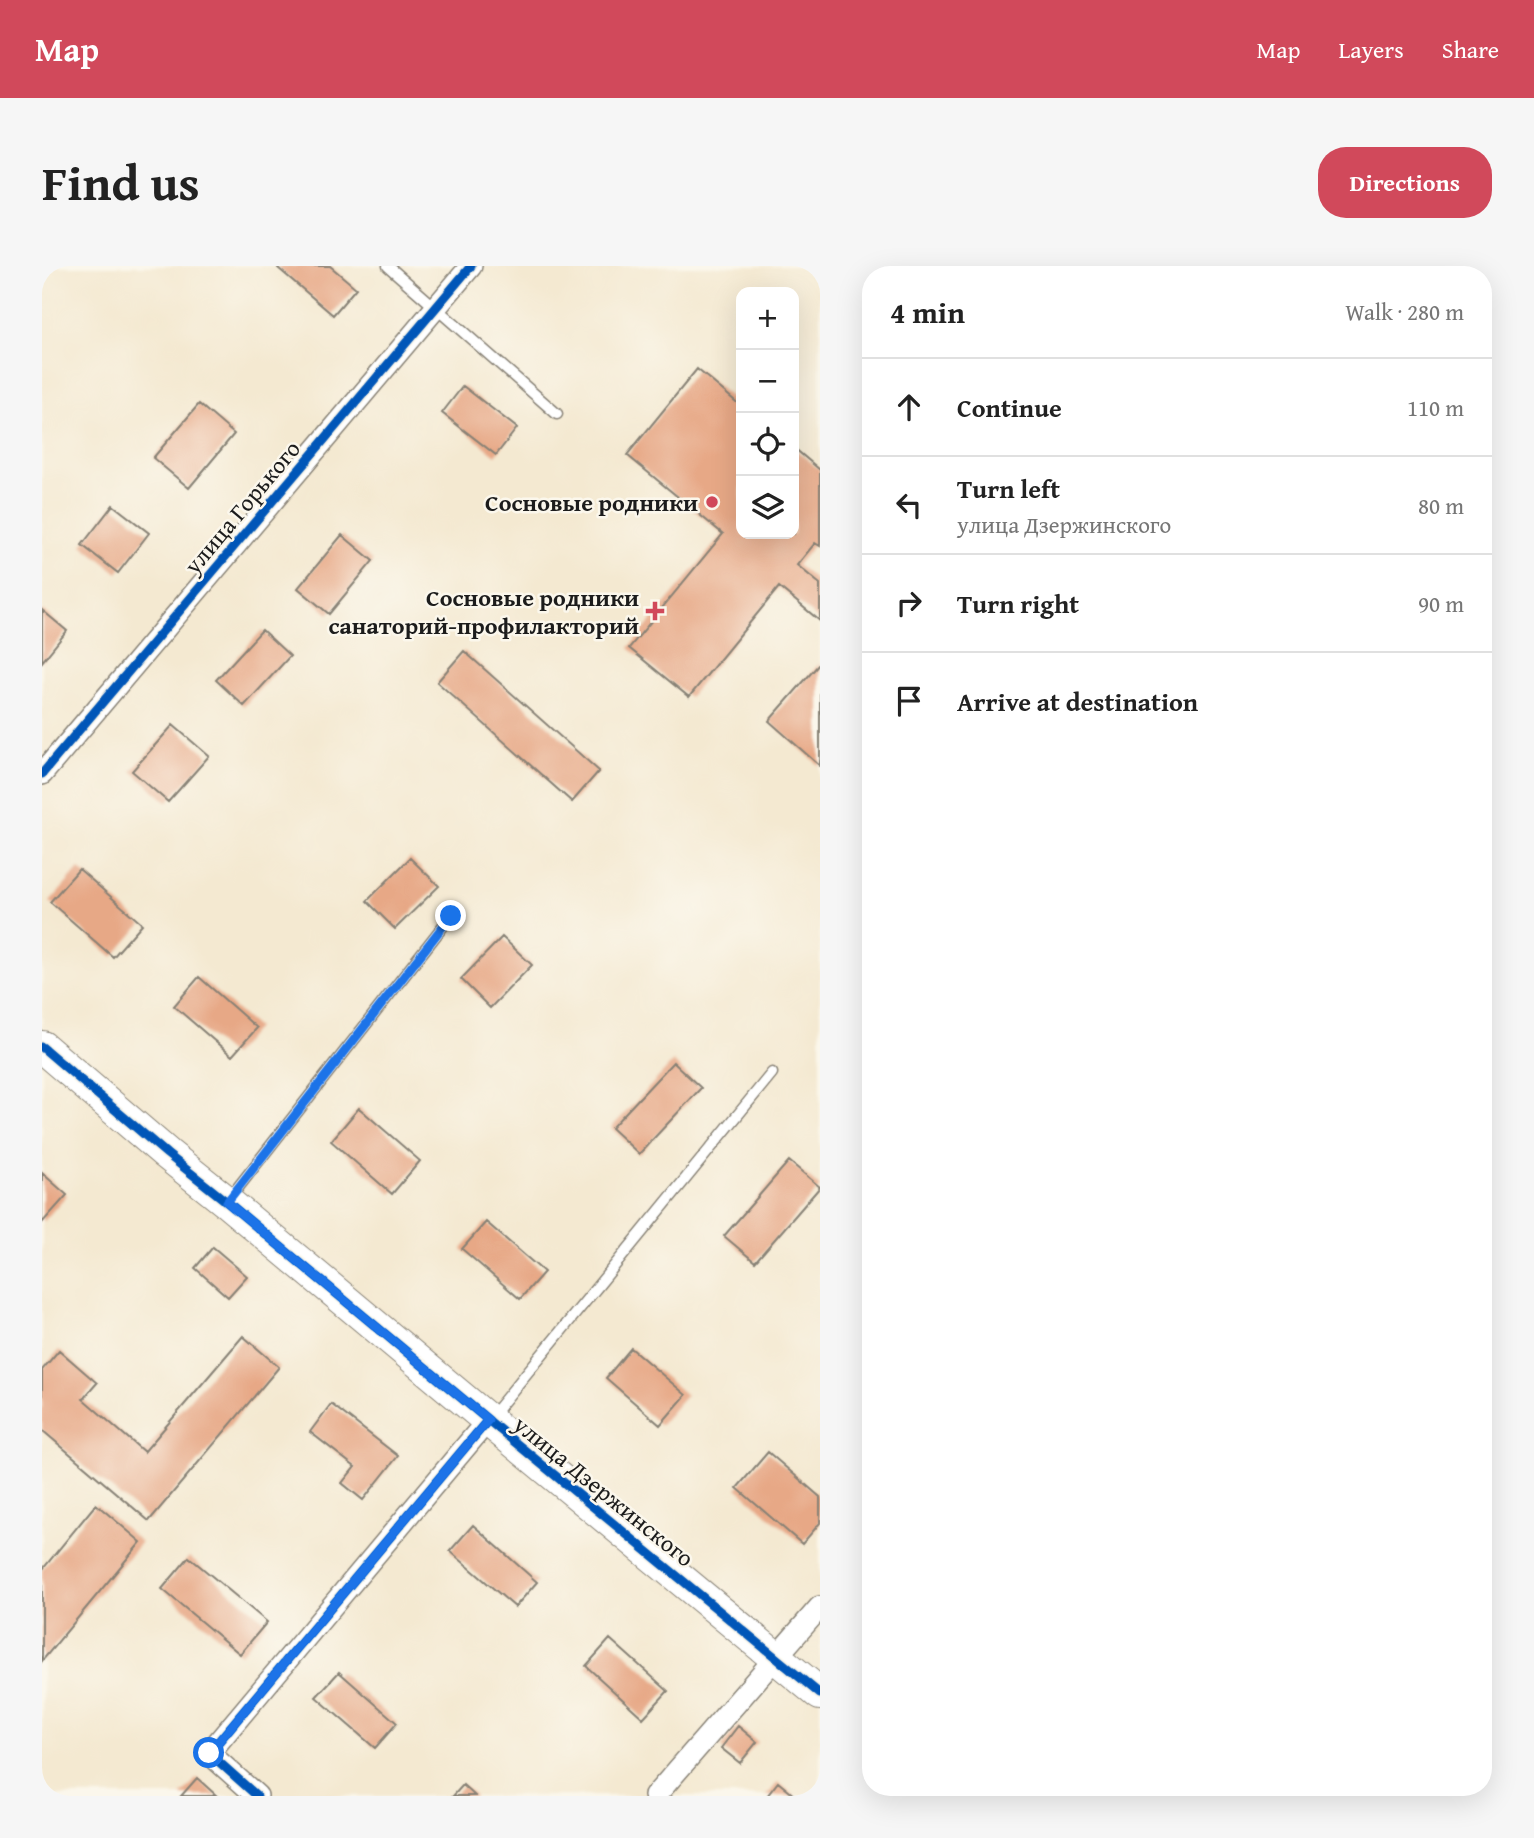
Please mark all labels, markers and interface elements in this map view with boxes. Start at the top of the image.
text: Map [35,25,99,73]
text: Map [1257,32,1300,67]
text: Layers [1338,32,1404,67]
text: Share [1442,32,1499,67]
text: Find us [42,146,200,218]
button: Directions [1318,147,1492,218]
map controls [736,287,799,539]
button: + [736,287,799,350]
text: 4 min [890,290,965,334]
text: Walk · 280 m [1345,295,1464,328]
button: − [736,350,799,413]
icon: ahead [890,388,928,426]
text: Continue [957,388,1062,427]
text: 110 m [1407,391,1464,424]
button: locate [736,413,799,476]
street label: улица Горького [175,432,309,582]
text: Turn left [957,469,1060,508]
button: layers [736,476,799,539]
place label: Сосновые родники [485,485,698,520]
icon: left [890,486,928,524]
text: 80 m [1418,489,1464,522]
marker: Сосновые родники [704,494,720,510]
text: улица Дзержинского [957,508,1171,541]
place label: Сосновые родники санаторий-профилакторий [328,580,639,643]
icon: right [890,584,928,622]
text: Turn right [957,584,1079,623]
text: 90 m [1418,587,1464,620]
marker: Сосновые родники санаторий-профилакторий [645,601,665,621]
icon: arrive [890,682,928,720]
text: Arrive at destination [957,682,1198,721]
route end [435,900,466,931]
street label: улица Дзержинского [505,1406,702,1575]
route start [193,1737,224,1768]

